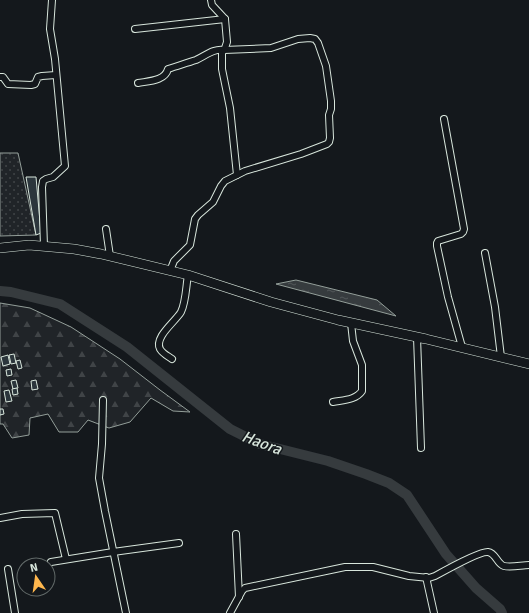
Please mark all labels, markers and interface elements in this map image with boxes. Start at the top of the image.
water label: Haora [239,427,285,460]
north arrow [16,557,56,597]
text: N [29,561,39,575]

